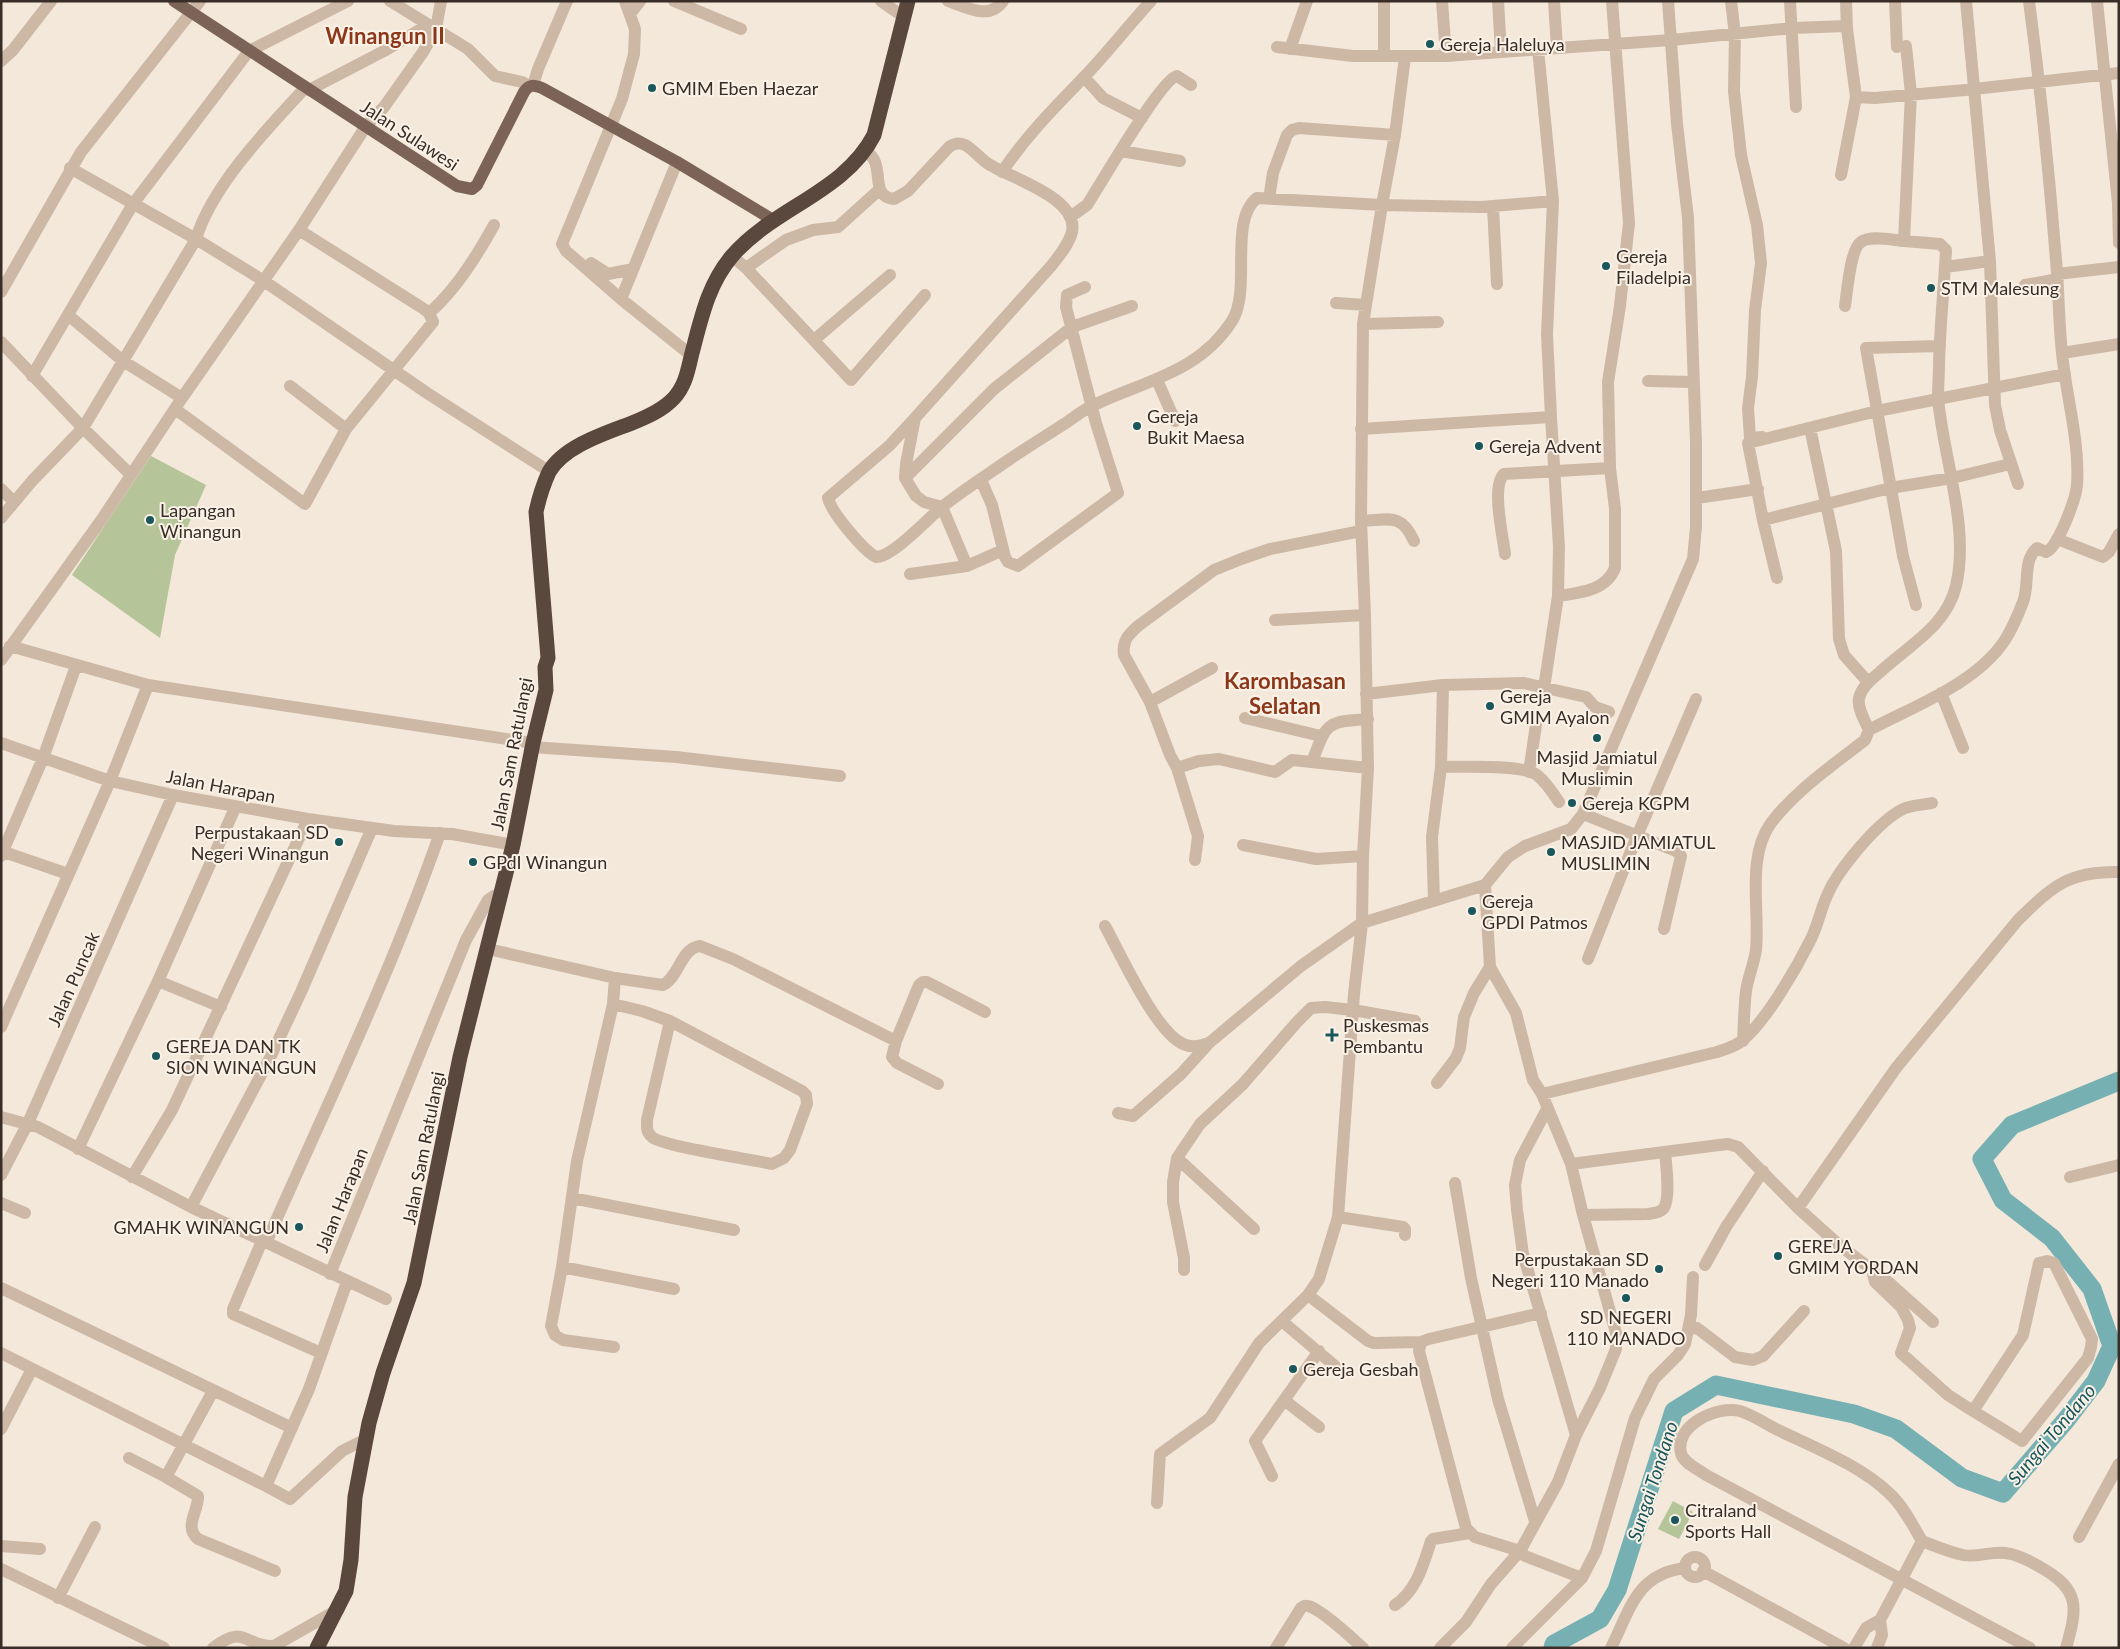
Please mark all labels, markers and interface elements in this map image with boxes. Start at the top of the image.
district label: Winangun II [325,22,445,49]
place label: Gereja Haleluya [1440,33,1565,55]
marker: Gereja Haleluya [1424,38,1436,50]
place label: GMIM Eben Haezar [662,77,819,99]
marker: GMIM Eben Haezar [646,82,658,94]
street label: Jalan Sulawesi [357,95,463,175]
place label: Gereja Filadelpia [1616,245,1691,288]
marker: Gereja Filadelpia [1600,260,1612,272]
place label: STM Malesung [1941,277,2059,299]
marker: STM Malesung [1925,282,1937,294]
place label: Gereja Bukit Maesa [1147,405,1245,448]
marker: Gereja Bukit Maesa [1131,420,1143,432]
place label: Gereja Advent [1489,435,1602,457]
marker: Gereja Advent [1473,440,1485,452]
place label: Lapangan Winangun [160,499,241,542]
marker: Lapangan Winangun [144,514,156,526]
district label: Karombasan Selatan [1224,667,1346,719]
street label: Jalan Sam Ratulangi [485,676,537,832]
place label: Gereja GMIM Ayalon [1500,685,1610,728]
marker: Gereja GMIM Ayalon [1484,700,1496,712]
marker: Masjid Jamiatul Muslimin [1591,732,1603,744]
place label: Masjid Jamiatul Muslimin [1537,746,1657,789]
street label: Jalan Harapan [164,765,278,807]
place label: Gereja KGPM [1582,792,1690,814]
marker: Gereja KGPM [1566,797,1578,809]
place label: Perpustakaan SD Negeri Winangun [191,821,329,864]
place label: MASJID JAMIATUL MUSLIMIN [1561,831,1715,874]
marker: Perpustakaan SD Negeri Winangun [333,836,345,848]
marker: MASJID JAMIATUL MUSLIMIN [1545,846,1557,858]
place label: GPdI Winangun [483,851,607,873]
marker: GPdI Winangun [467,856,479,868]
place label: Gereja GPDI Patmos [1482,890,1588,933]
marker: Gereja GPDI Patmos [1466,905,1478,917]
street label: Jalan Puncak [42,927,104,1030]
place label: Puskesmas Pembantu [1343,1014,1429,1057]
marker: Puskesmas Pembantu [1325,1028,1339,1042]
place label: GEREJA DAN TK SION WINANGUN [166,1035,317,1078]
marker: GEREJA DAN TK SION WINANGUN [150,1050,162,1062]
street label: Jalan Sam Ratulangi [397,1070,449,1226]
street label: Jalan Harapan [310,1144,372,1256]
place label: GMAHK WINANGUN [113,1216,289,1238]
marker: GMAHK WINANGUN [293,1221,305,1233]
place label: GEREJA GMIM YORDAN [1788,1235,1919,1278]
place label: Perpustakaan SD Negeri 110 Manado [1491,1248,1649,1291]
marker: GEREJA GMIM YORDAN [1772,1250,1784,1262]
marker: Perpustakaan SD Negeri 110 Manado [1653,1263,1665,1275]
marker: SD NEGERI 110 MANADO [1620,1292,1632,1304]
place label: SD NEGERI 110 MANADO [1567,1306,1685,1349]
place label: Gereja Gesbah [1303,1358,1419,1380]
marker: Gereja Gesbah [1287,1363,1299,1375]
water label: Sungai Tondano [2002,1379,2100,1489]
water label: Sungai Tondano [1622,1418,1682,1544]
place label: Citraland Sports Hall [1685,1499,1771,1542]
marker: Citraland Sports Hall [1669,1514,1681,1526]

